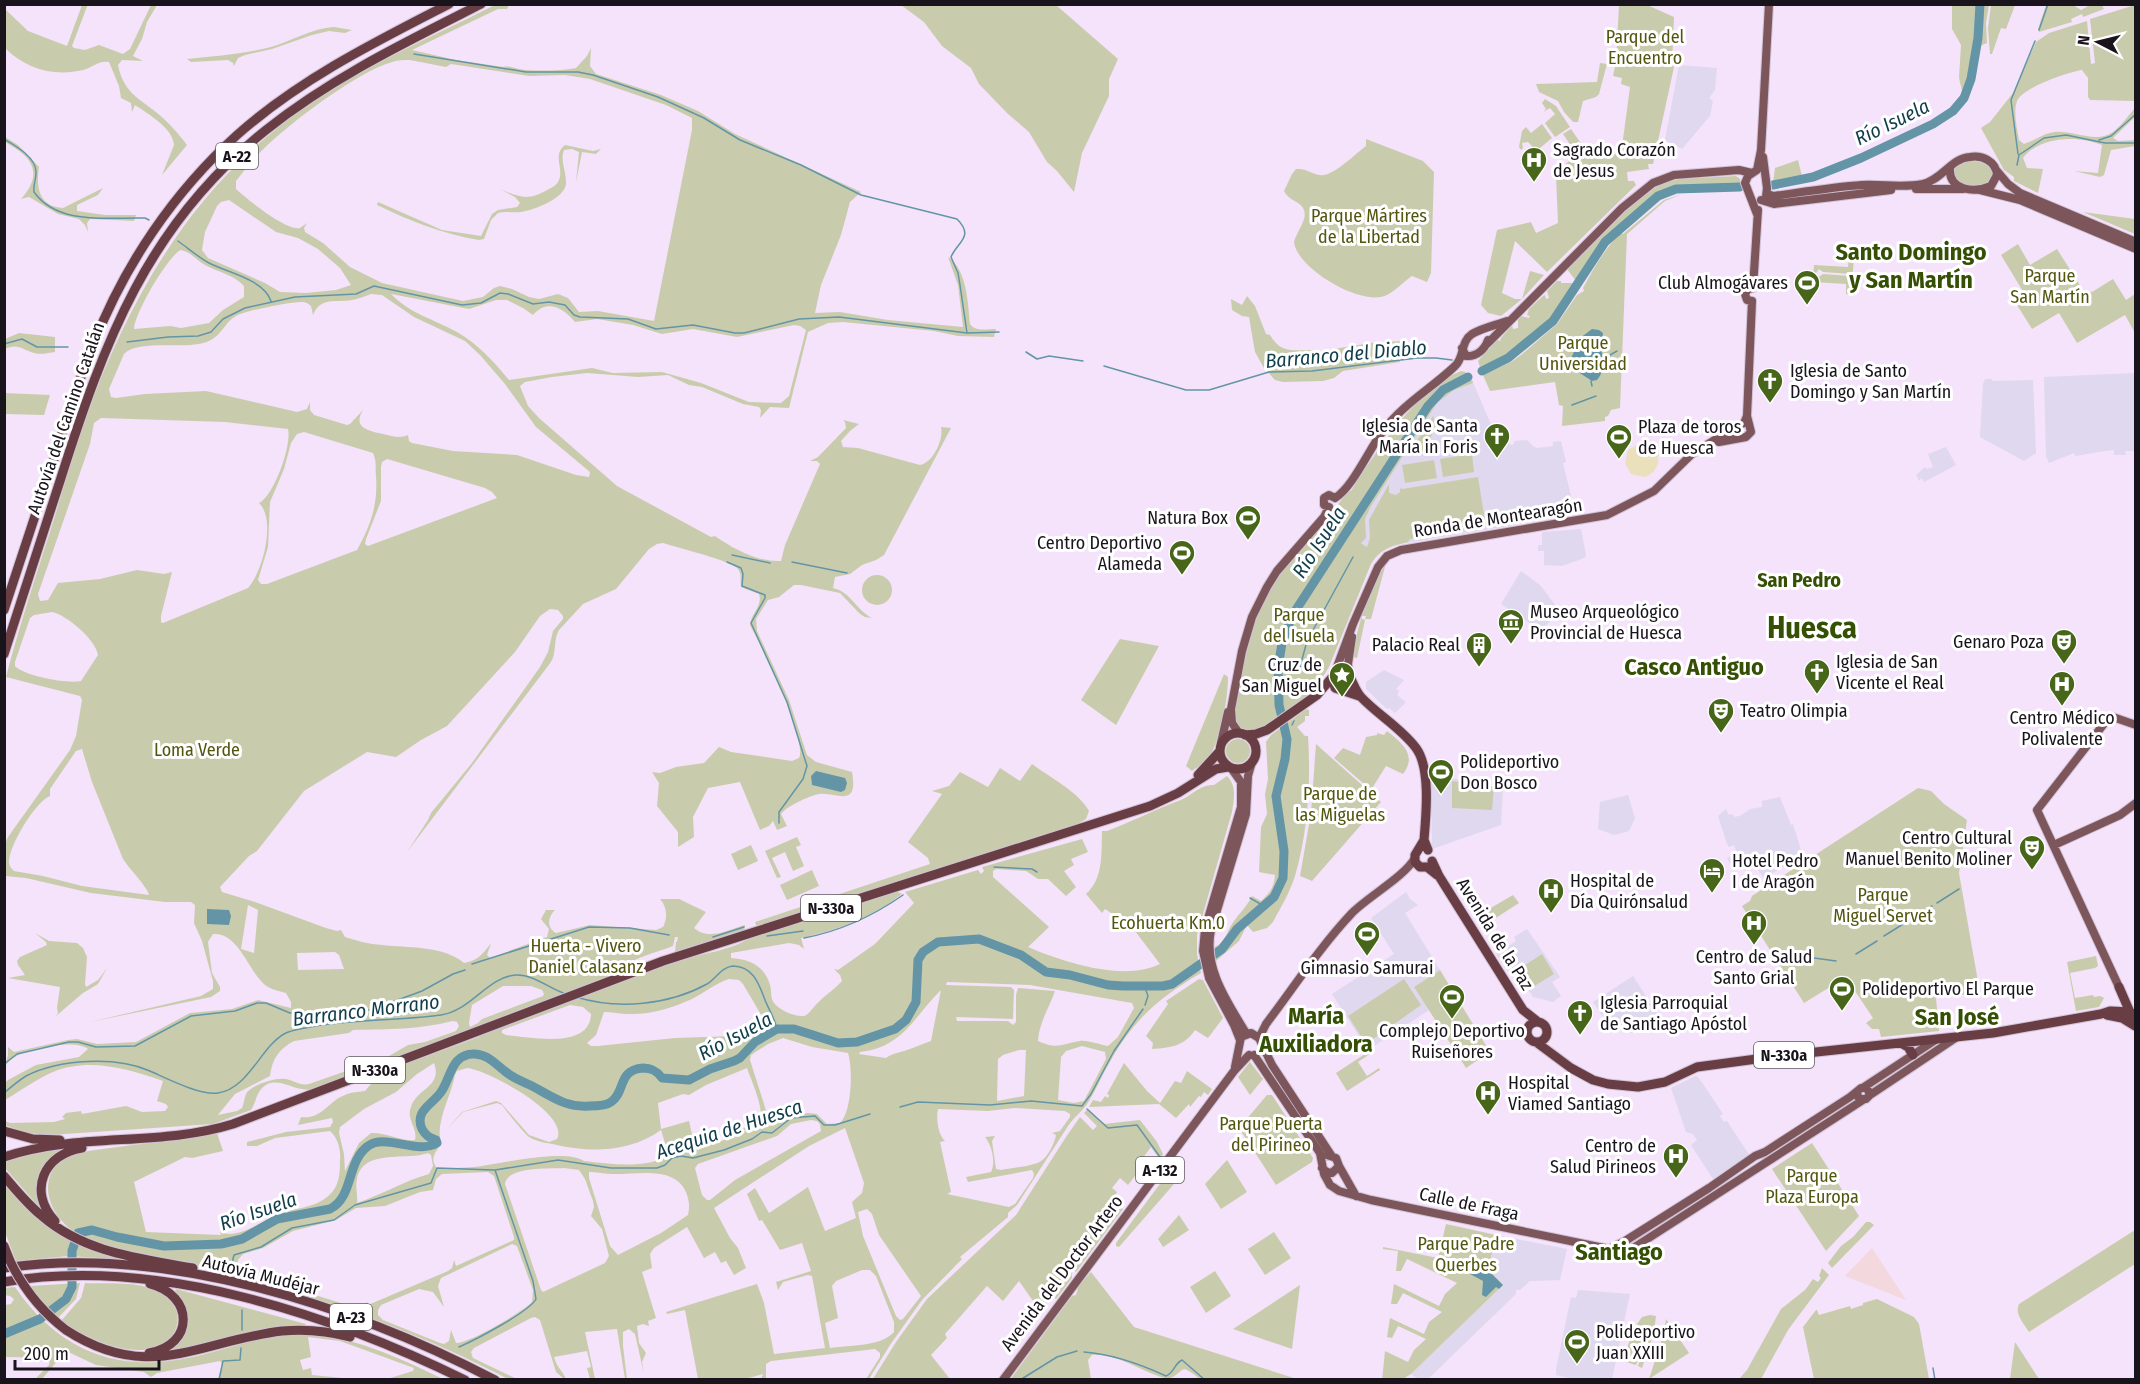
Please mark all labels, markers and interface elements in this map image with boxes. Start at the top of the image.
north arrow [2068,12,2128,72]
park label: Parque del Encuentro [1606,26,1685,69]
text: N [2074,34,2094,46]
water label: Río Isuela [1851,94,1933,150]
place label: Sagrado Corazón de Jesus [1553,139,1676,182]
road number: A-22 [216,143,258,169]
hospital icon: Sagrado Corazón de Jesus [1519,145,1549,183]
park label: Parque Mártires de la Libertad [1311,205,1427,248]
district label: Santo Domingo y San Martín [1835,238,1987,294]
park label: Parque San Martín [2010,265,2090,308]
sports icon: Club Almogávares [1792,268,1822,306]
place label: Club Almogávares [1658,272,1788,294]
street label: Autovía del Camino Catalán [23,319,109,517]
park label: Parque Universidad [1539,332,1627,375]
water label: Barranco del Diablo [1264,335,1428,373]
place label: Iglesia de Santo Domingo y San Martín [1790,360,1951,403]
church icon: Iglesia de Santo Domingo y San Martín [1755,366,1785,404]
place label: Iglesia de Santa María in Foris [1361,415,1478,458]
place label: Plaza de toros de Huesca [1638,416,1742,459]
church icon: Iglesia de Santa María in Foris [1482,421,1512,459]
sports icon: Plaza de toros de Huesca [1604,422,1634,460]
street label: Ronda de Montearagón [1412,494,1584,542]
water label: Río Isuela [1287,502,1351,582]
sports icon: Natura Box [1233,503,1263,541]
place label: Natura Box [1147,507,1228,529]
place label: Centro Deportivo Alameda [1037,532,1162,575]
sports icon: Centro Deportivo Alameda [1167,538,1197,576]
district label: San Pedro [1757,568,1841,592]
place label: Museo Arqueológico Provincial de Huesca [1530,601,1682,644]
park label: Parque del Isuela [1263,604,1335,647]
museum icon: Museo Arqueológico Provincial de Huesca [1496,607,1526,645]
district label: Huesca [1767,610,1857,646]
theatre icon: Genaro Poza [2049,627,2079,665]
building icon: Palacio Real [1464,630,1494,668]
place label: Genaro Poza [1953,631,2044,653]
place label: Palacio Real [1372,634,1460,656]
place label: Iglesia de San Vicente el Real [1836,651,1944,694]
district label: Casco Antiguo [1624,653,1764,681]
place label: Cruz de San Miguel [1242,654,1322,697]
church icon: Iglesia de San Vicente el Real [1802,657,1832,695]
place icon: Cruz de San Miguel [1327,660,1357,698]
hospital icon: Centro Médico Polivalente [2047,669,2077,707]
theatre icon: Teatro Olimpia [1706,696,1736,734]
place label: Teatro Olimpia [1740,700,1848,722]
place label: Centro Médico Polivalente [2009,707,2115,750]
park label: Loma Verde [154,739,240,761]
place label: Polideportivo Don Bosco [1460,751,1559,794]
sports icon: Polideportivo Don Bosco [1426,757,1456,795]
park label: Parque de las Miguelas [1295,783,1385,826]
place label: Centro Cultural Manuel Benito Moliner [1845,827,2013,870]
theatre icon: Centro Cultural Manuel Benito Moliner [2017,833,2047,871]
place label: Hotel Pedro I de Aragón [1732,850,1819,893]
hotel icon: Hotel Pedro I de Aragón [1697,856,1727,894]
place label: Hospital de Día Quirónsalud [1570,870,1688,913]
street label: Avenida de la Paz [1452,874,1538,994]
hospital icon: Hospital de Día Quirónsalud [1536,876,1566,914]
park label: Parque Miguel Servet [1833,884,1933,927]
road number: N-330a [801,895,861,921]
hospital icon: Centro de Salud Santo Grial [1739,908,1769,946]
park label: Ecohuerta Km.0 [1111,912,1225,934]
sports icon: Gimnasio Samurai [1352,919,1382,957]
park label: Huerta - Vivero Daniel Calasanz [529,935,643,978]
place label: Centro de Salud Santo Grial [1696,946,1812,989]
place label: Gimnasio Samurai [1301,957,1433,979]
sports icon: Polideportivo El Parque [1827,974,1857,1012]
place label: Polideportivo El Parque [1862,978,2034,1000]
sports icon: Complejo Deportivo Ruiseñores [1437,982,1467,1020]
water label: Barranco Morrano [291,989,441,1031]
place label: Iglesia Parroquial de Santiago Apóstol [1600,992,1747,1035]
church icon: Iglesia Parroquial de Santiago Apóstol [1565,998,1595,1036]
district label: María Auxiliadora [1258,1002,1373,1058]
district label: San José [1915,1003,1999,1031]
water label: Río Isuela [694,1007,776,1065]
place label: Complejo Deportivo Ruiseñores [1379,1020,1525,1063]
road number: N-330a [1754,1042,1814,1068]
road number: N-330a [345,1057,405,1083]
place label: Hospital Viamed Santiago [1508,1072,1631,1115]
hospital icon: Hospital Viamed Santiago [1473,1078,1503,1116]
water label: Acequia de Huesca [652,1094,805,1164]
park label: Parque Puerta del Pirineo [1219,1113,1323,1156]
place label: Centro de Salud Pirineos [1550,1135,1656,1178]
hospital icon: Centro de Salud Pirineos [1661,1141,1691,1179]
road number: A-132 [1136,1157,1184,1183]
park label: Parque Plaza Europa [1765,1165,1859,1208]
street label: Calle de Fraga [1417,1183,1521,1225]
water label: Río Isuela [216,1187,300,1235]
street label: Avenida del Doctor Artero [996,1191,1128,1355]
park label: Parque Padre Querbes [1418,1233,1515,1276]
district label: Santiago [1575,1238,1663,1266]
street label: Autovía Mudéjar [200,1250,323,1300]
road number: A-23 [330,1304,372,1330]
place label: Polideportivo Juan XXIII [1596,1321,1695,1364]
sports icon: Polideportivo Juan XXIII [1562,1327,1592,1365]
scale bar [15,1333,159,1371]
text: 200 m [24,1343,69,1365]

